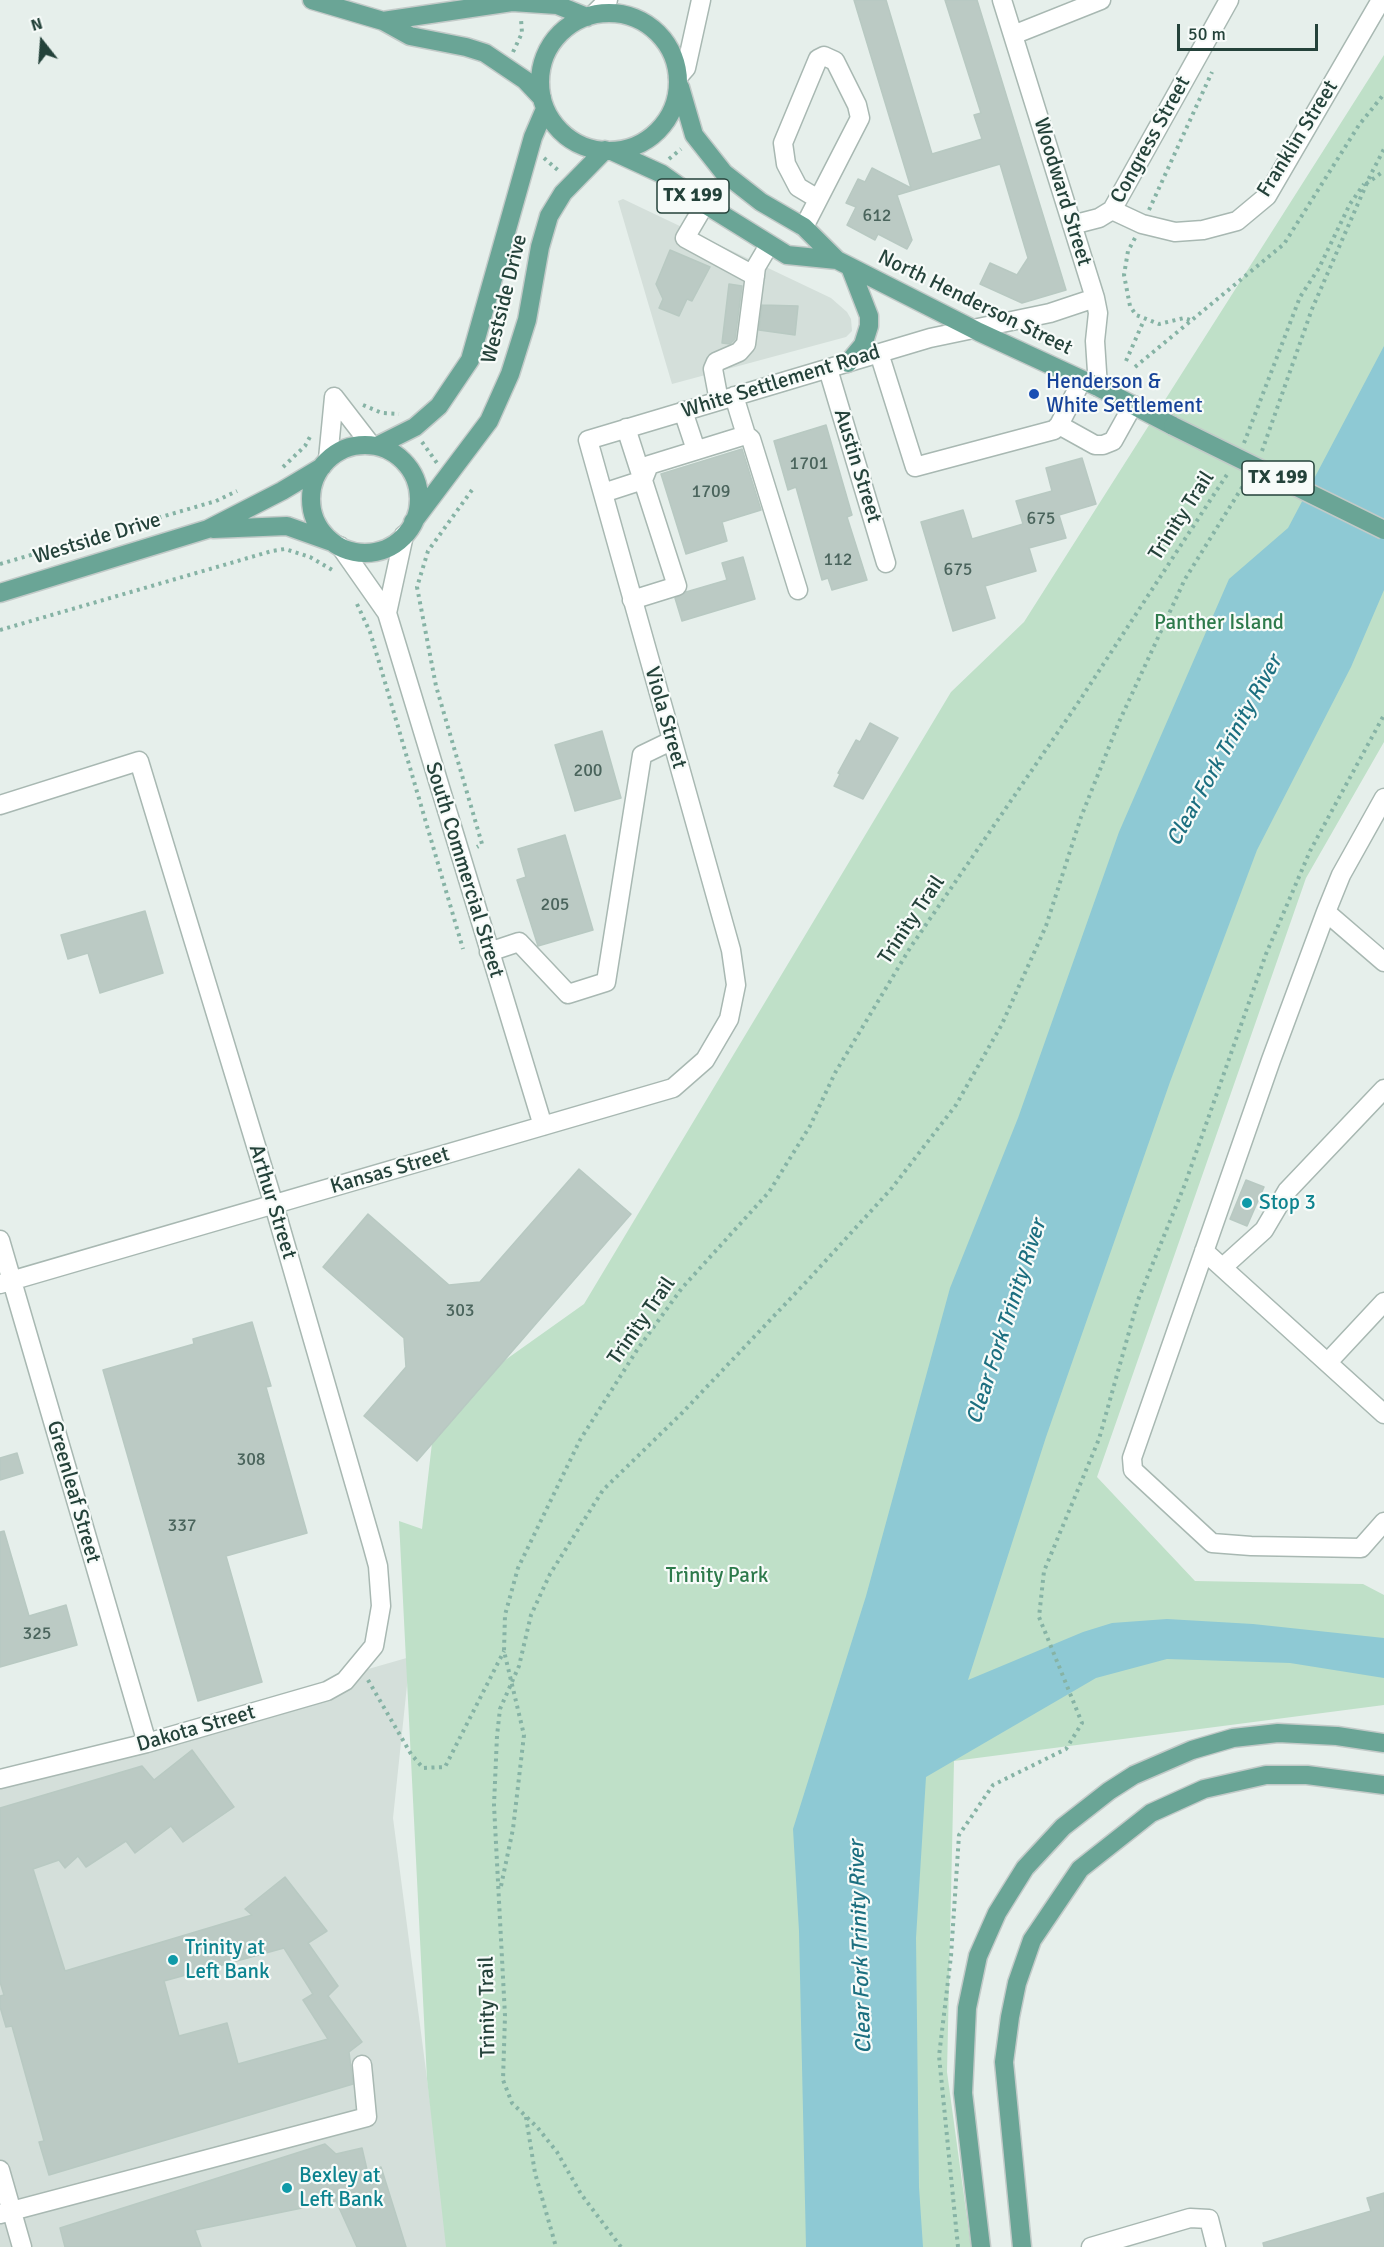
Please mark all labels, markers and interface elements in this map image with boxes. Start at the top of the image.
north arrow [12,12,72,72]
scale bar [1180,12,1321,50]
text: N [28,14,45,36]
text: 50 m [1188,23,1226,45]
street label: Congress Street [1106,72,1196,208]
street label: Franklin Street [1252,76,1344,202]
street label: Woodward Street [1027,115,1097,269]
road number: TX 199 [657,179,729,213]
house number: 612 [862,205,892,227]
street label: Westside Drive [477,232,533,366]
street label: North Henderson Street [874,245,1076,361]
street label: White Settlement Road [679,340,883,424]
place label: Henderson & White Settlement [1046,369,1203,419]
marker: Henderson & White Settlement [1027,387,1041,401]
street label: Austin Street [828,406,886,526]
house number: 1701 [790,453,828,475]
road number: TX 199 [1242,461,1314,495]
street label: Trinity Trail [1144,467,1220,565]
house number: 1709 [692,481,730,503]
street label: Westside Drive [30,508,164,570]
house number: 675 [1026,508,1056,530]
house number: 112 [823,549,853,571]
house number: 675 [943,559,973,581]
park label: Panther Island [1154,610,1284,636]
water label: Clear Fork Trinity River [1162,651,1288,851]
street label: Viola Street [638,664,692,772]
street label: South Commercial Street [419,759,509,981]
house number: 200 [573,760,603,782]
street label: Trinity Trail [873,871,951,969]
house number: 205 [540,894,570,916]
street label: Arthur Street [243,1142,301,1262]
street label: Kansas Street [327,1142,453,1200]
place label: Stop 3 [1259,1190,1316,1216]
marker: Stop 3 [1240,1196,1254,1210]
water label: Clear Fork Trinity River [961,1216,1053,1428]
street label: Trinity Trail [603,1272,681,1370]
house number: 303 [445,1300,475,1322]
street label: Greenleaf Street [41,1418,105,1566]
house number: 308 [236,1449,266,1471]
house number: 337 [167,1515,197,1537]
park label: Trinity Park [666,1563,768,1589]
house number: 325 [22,1623,52,1645]
street label: Dakota Street [134,1700,258,1758]
water label: Clear Fork Trinity River [844,1840,878,2054]
place label: Trinity at Left Bank [185,1935,270,1985]
marker: Trinity at Left Bank [166,1953,180,1967]
street label: Trinity Trail [475,1956,501,2058]
place label: Bexley at Left Bank [299,2163,384,2213]
marker: Bexley at Left Bank [280,2181,294,2195]

